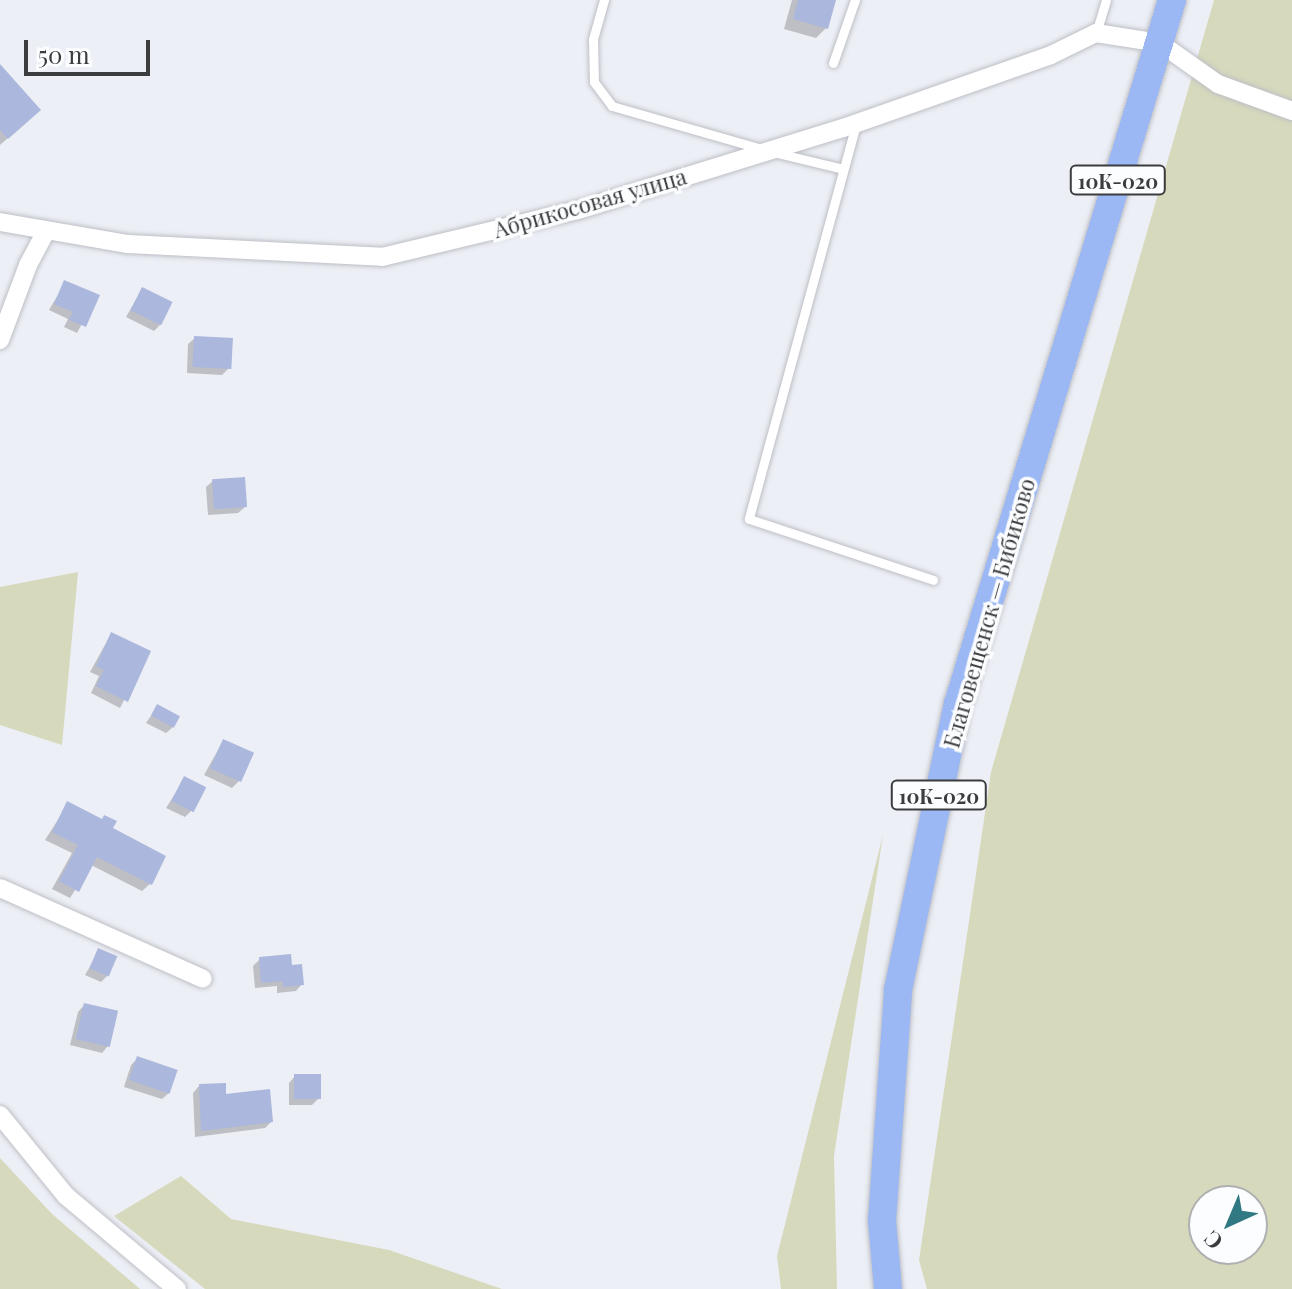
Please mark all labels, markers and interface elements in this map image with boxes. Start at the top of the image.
scale bar [28,24,154,74]
text: 50 m [38,38,90,70]
street label: Абрикосовая улица [491,163,689,243]
road number: 10К-020 [1068,164,1168,196]
street label: Благовещенск — Бибиково [938,475,1040,751]
road number: 10К-020 [889,779,989,811]
north arrow [1188,1185,1268,1265]
text: С [1197,1225,1229,1257]

